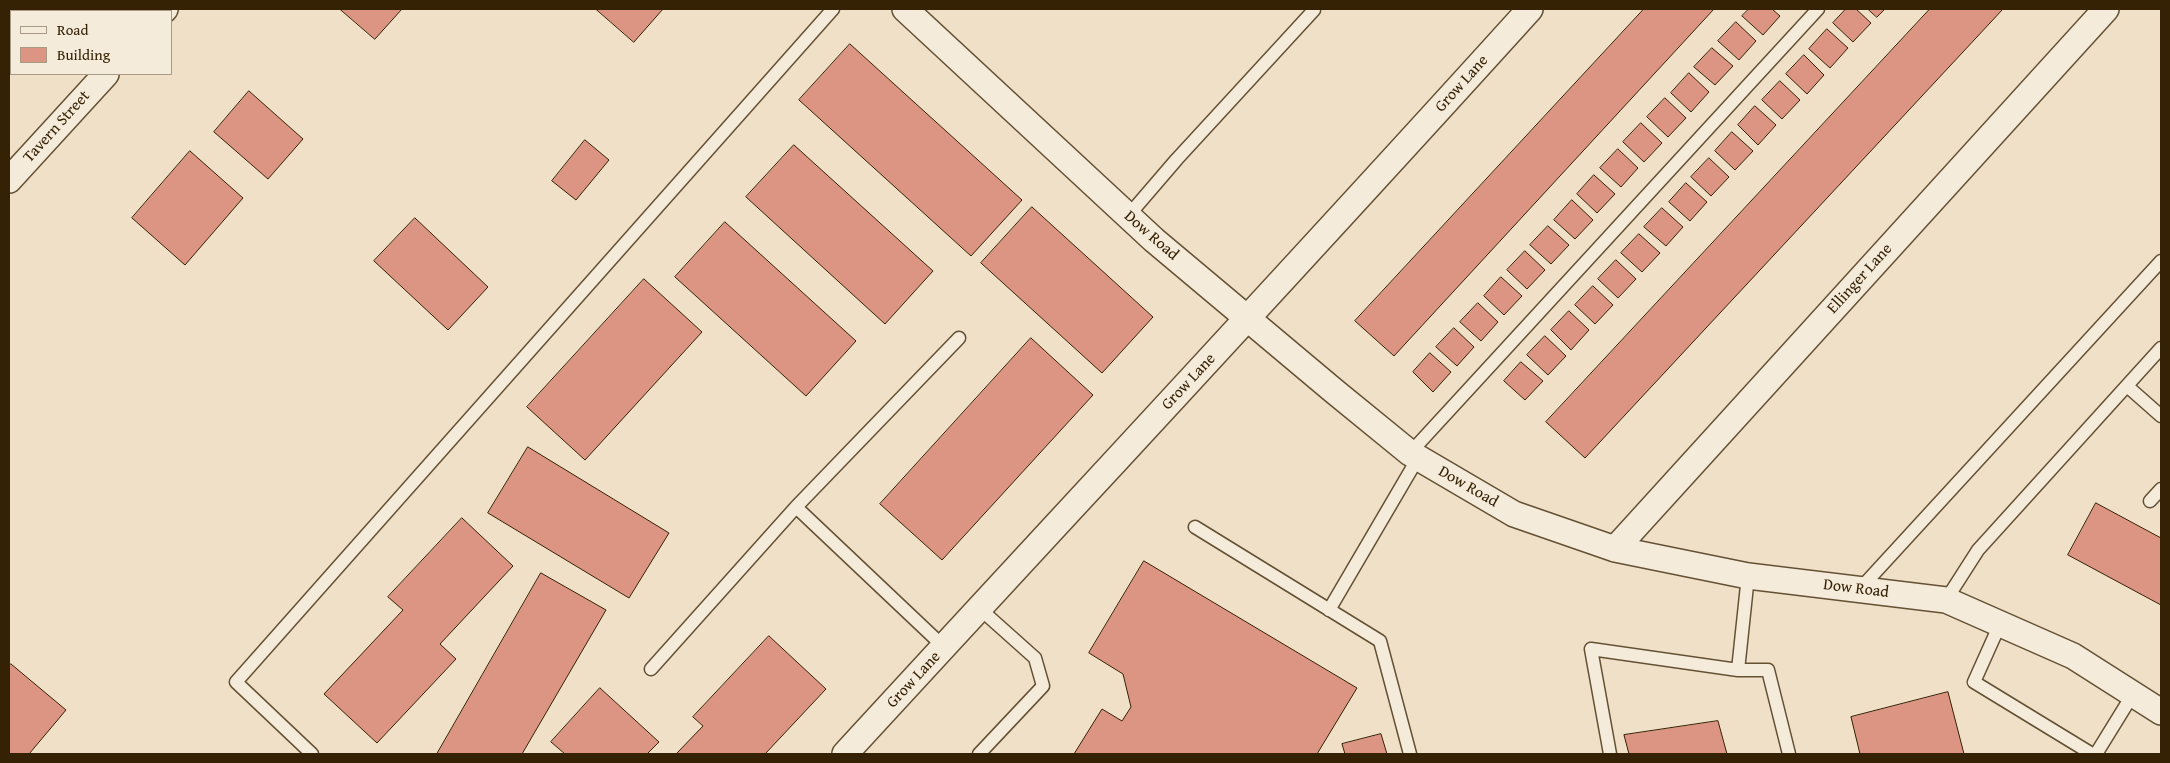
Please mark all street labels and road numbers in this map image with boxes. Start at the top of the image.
street label: Grow Lane [1431,51,1493,117]
street label: Tavern Street [20,87,94,167]
street label: Dow Road [1120,207,1182,265]
street label: Ellinger Lane [1823,240,1897,318]
street label: Grow Lane [1158,350,1220,414]
street label: Dow Road [1435,462,1501,512]
street label: Dow Road [1822,575,1890,603]
street label: Grow Lane [883,648,945,712]

